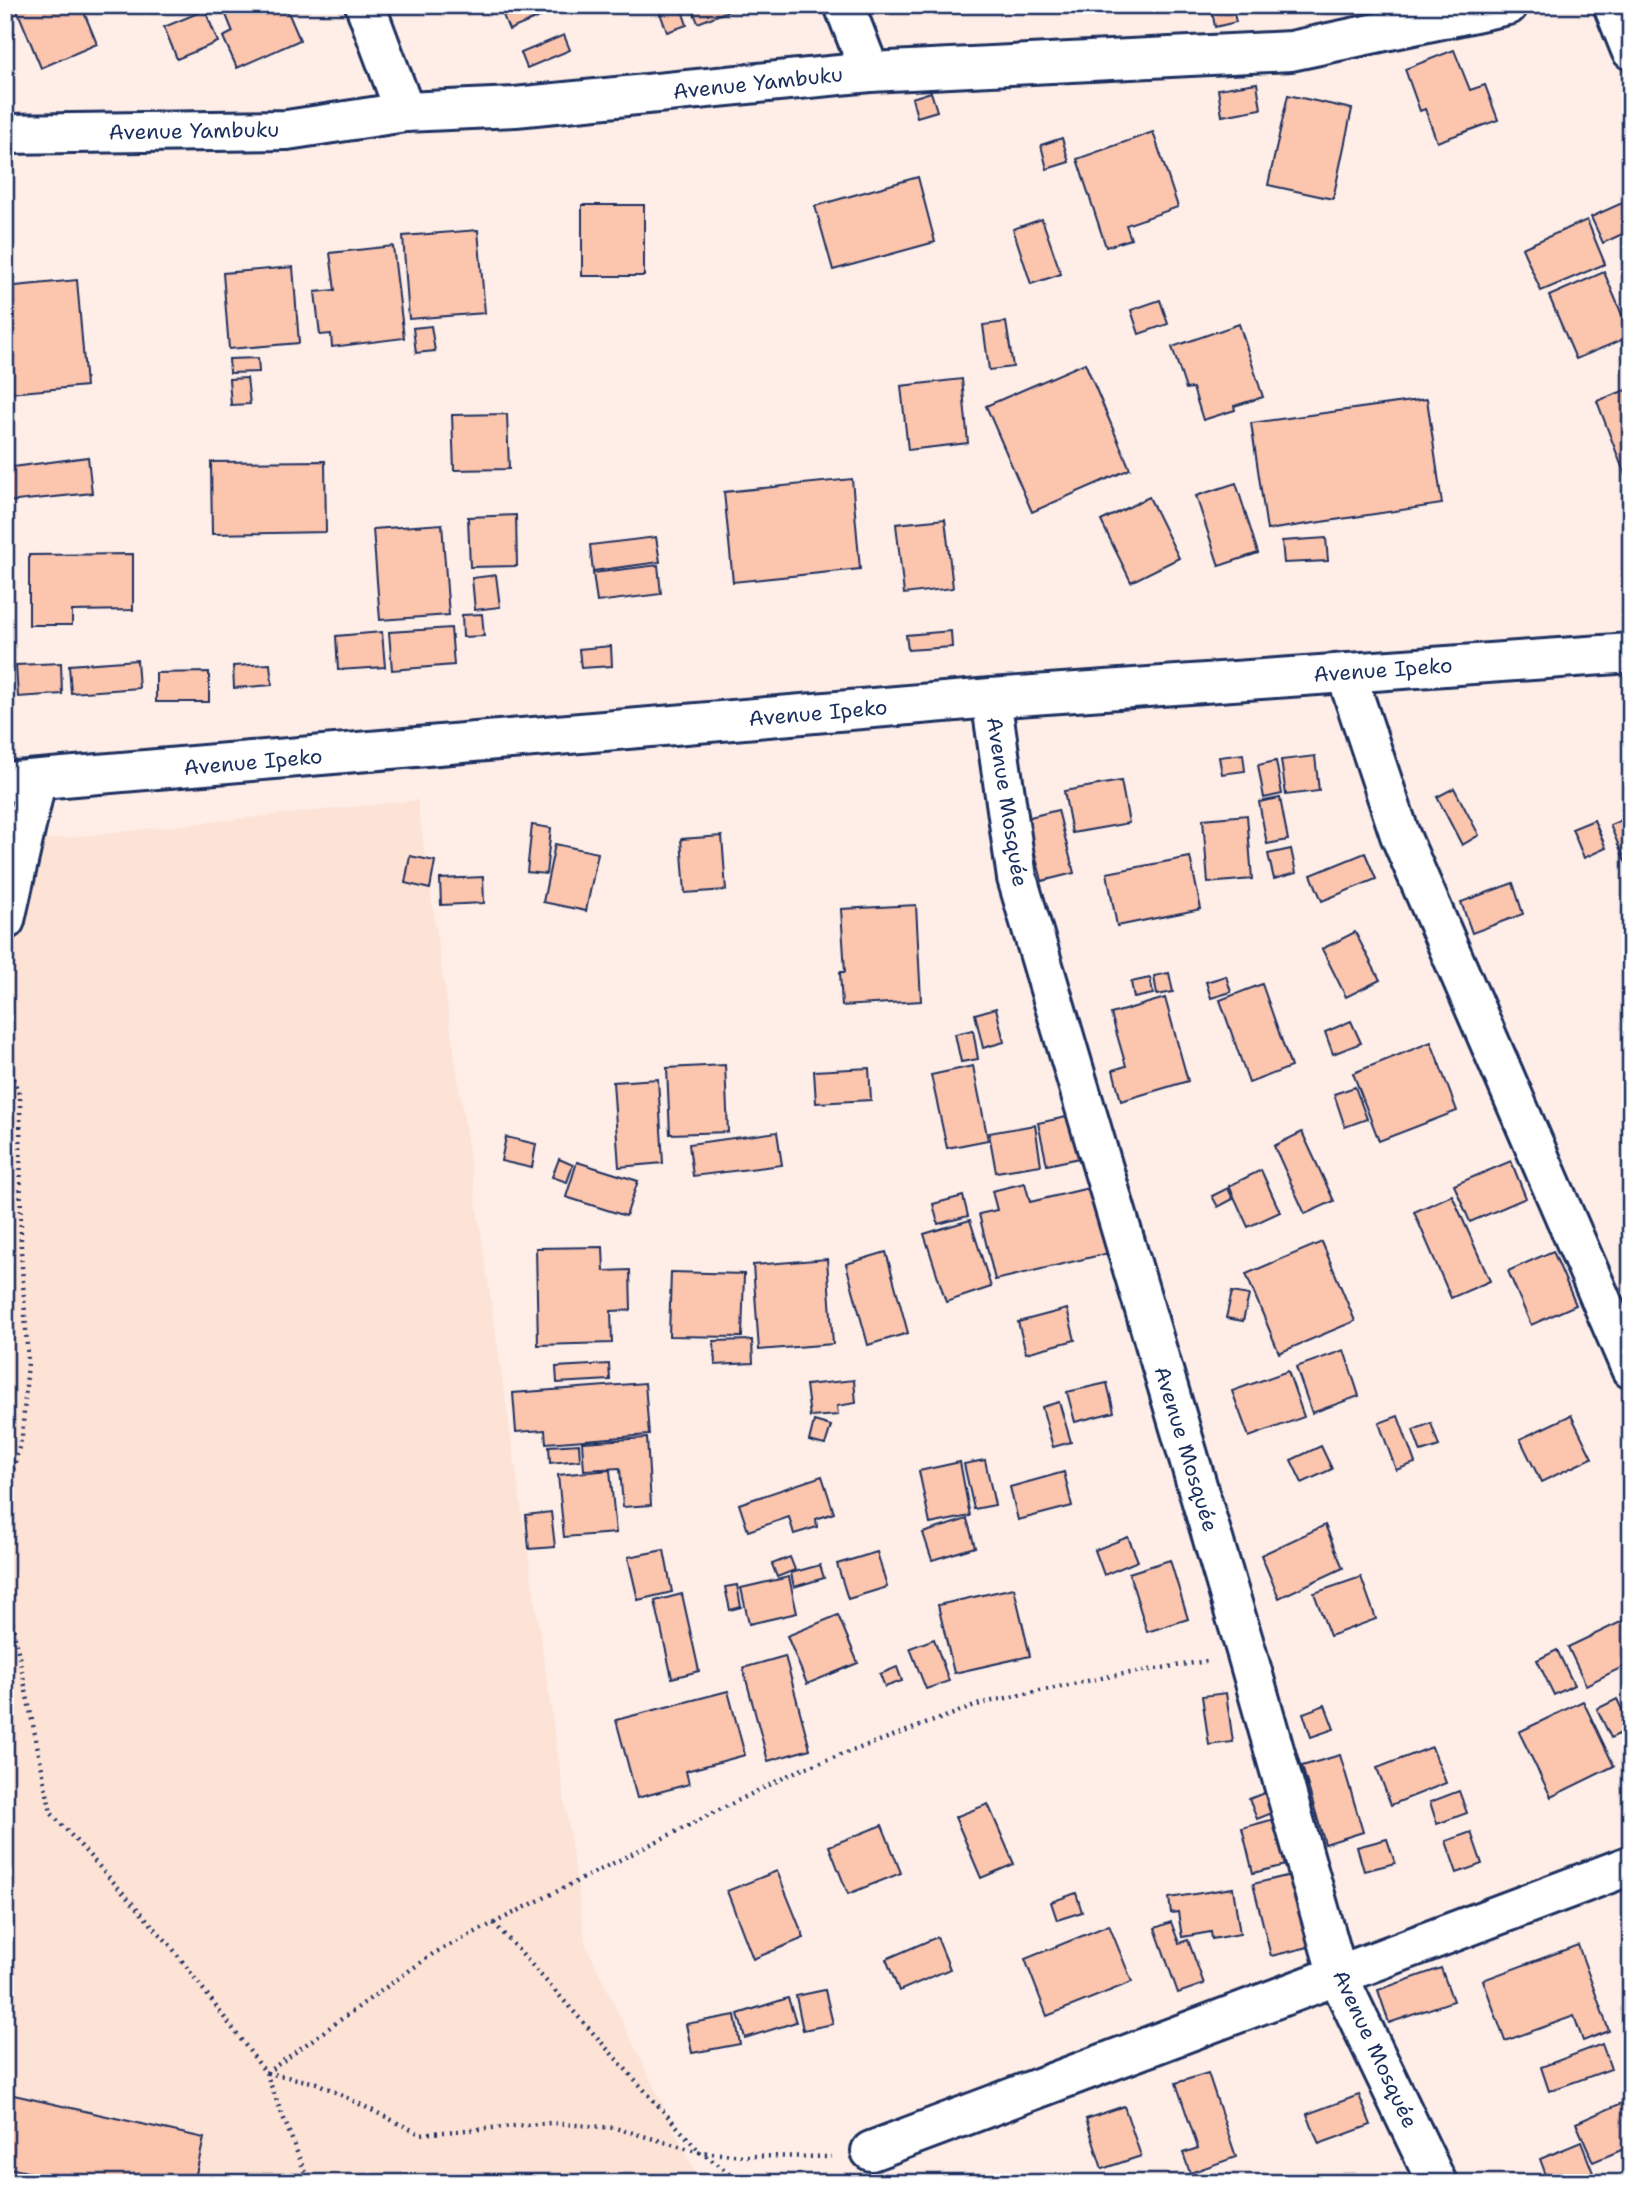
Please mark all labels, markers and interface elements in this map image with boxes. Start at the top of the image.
street label: Avenue Yambuku [672,60,844,106]
street label: Avenue Yambuku [108,116,280,146]
street label: Avenue Ipeko [1313,651,1453,689]
street label: Avenue Ipeko [747,693,889,733]
street label: Avenue Mosquée [980,715,1034,889]
street label: Avenue Ipeko [182,742,324,782]
street label: Avenue Mosquée [1148,1363,1224,1535]
street label: Avenue Mosquée [1326,1965,1424,2133]

